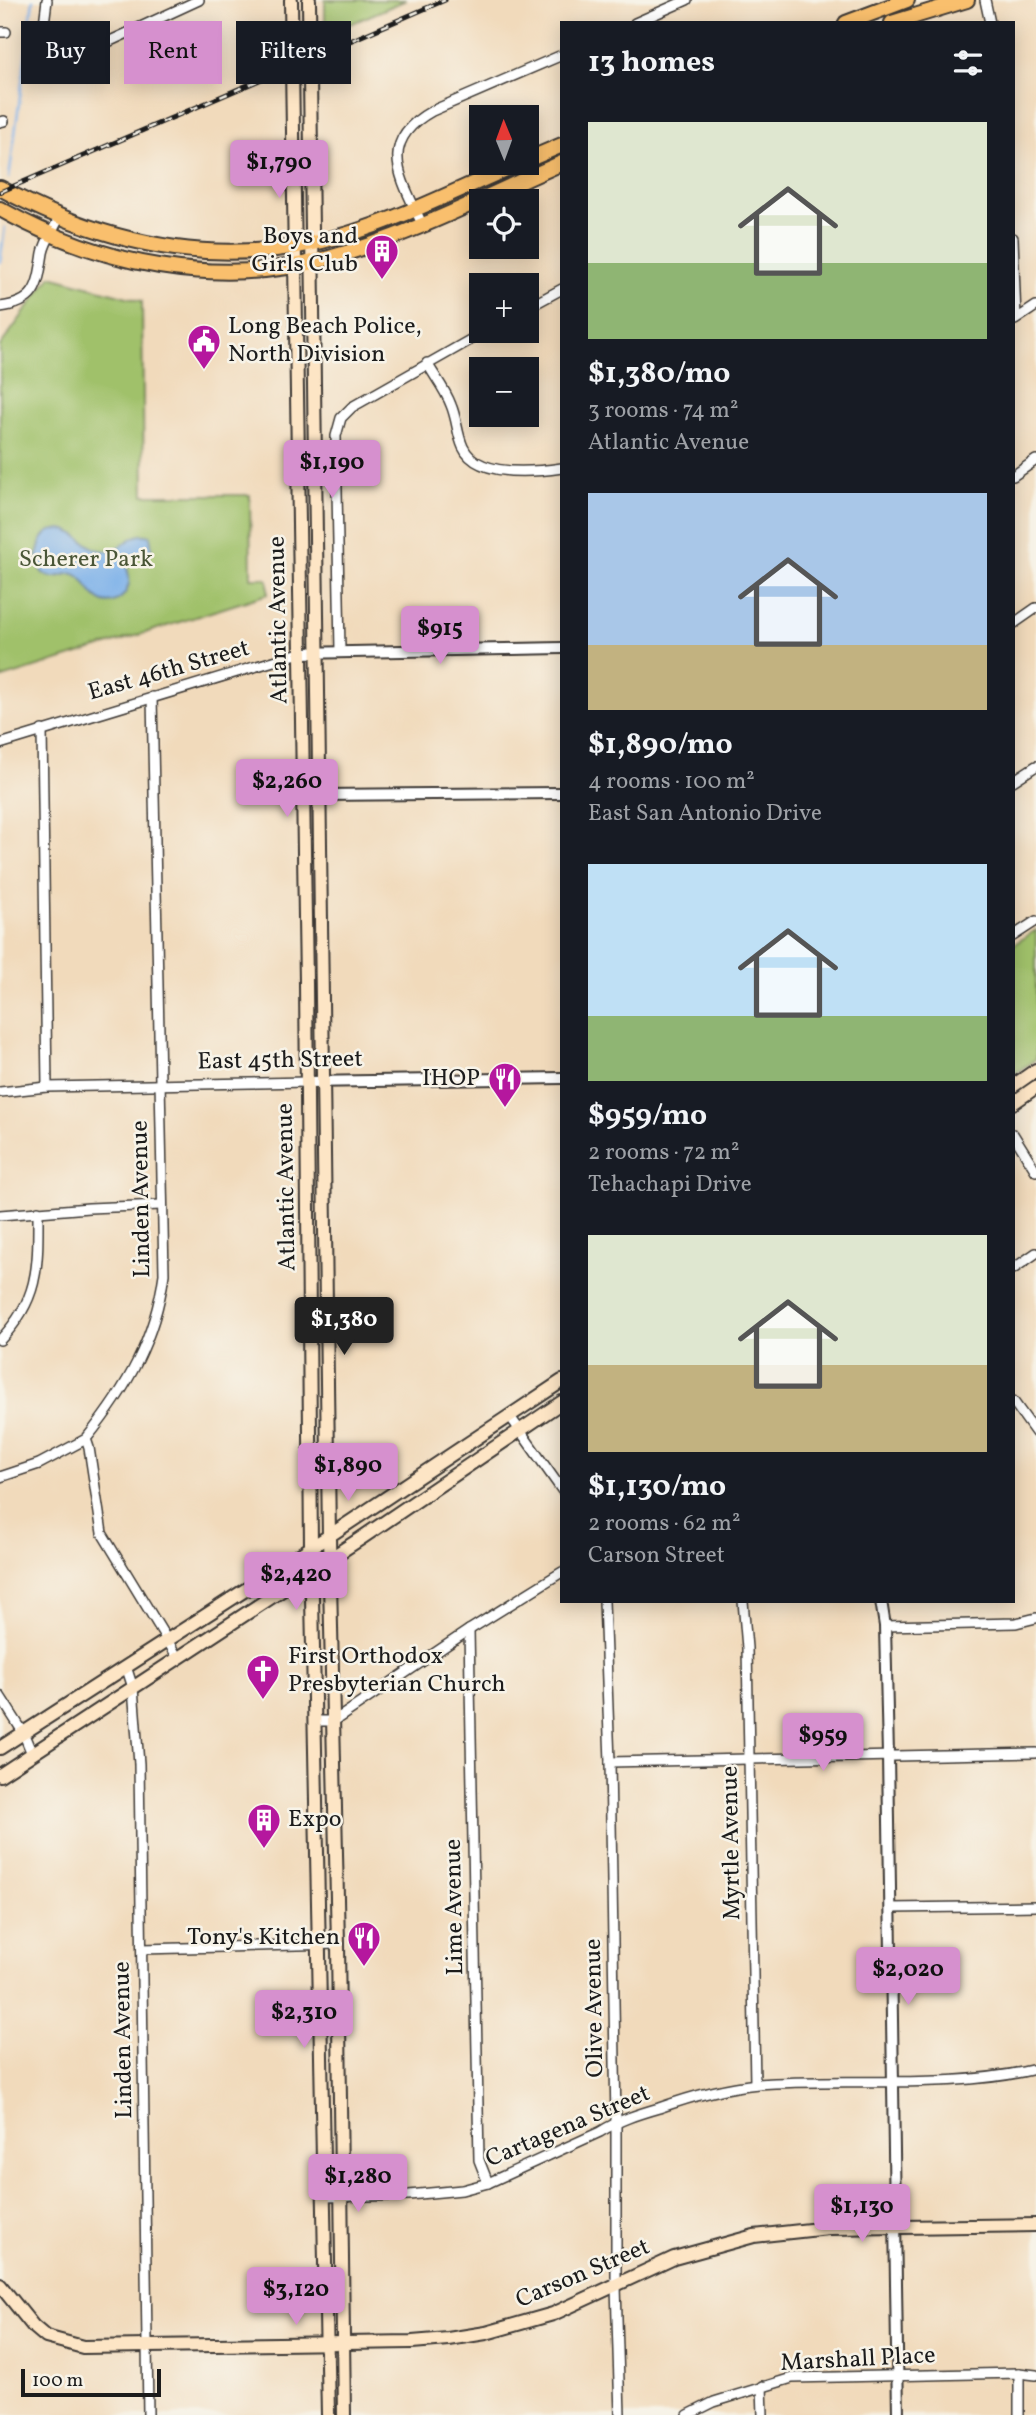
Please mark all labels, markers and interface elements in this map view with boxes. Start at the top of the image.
chip: Buy [21,21,110,84]
chip: Rent [124,21,222,84]
chip: Filters [236,21,351,84]
text: 13 homes [588,42,715,84]
icon: filters [949,44,987,82]
north arrow [469,105,539,175]
map controls [469,105,539,427]
pin: $1,790 [222,140,336,200]
text: $1,790 [246,147,312,179]
icon: home [725,168,851,294]
button: locate [469,189,539,259]
place label: Boys and Girls Club [251,220,358,282]
building icon: Boys and Girls Club [363,232,401,281]
button: + [469,273,539,343]
place label: Long Beach Police, North Division [228,310,422,372]
public building icon: Long Beach Police, North Division [185,322,223,371]
text: $1,380/mo [588,353,730,395]
button: − [469,357,539,427]
text: 3 rooms · 74 m² [588,395,738,427]
text: Atlantic Avenue [588,427,749,459]
pin: $1,190 [275,440,389,500]
text: $1,190 [299,447,365,479]
street label: Atlantic Avenue [261,536,297,704]
icon: home [725,539,851,665]
park label: Scherer Park [19,543,153,577]
pin: $915 [399,606,481,666]
text: $915 [417,613,463,645]
street label: East 46th Street [84,632,254,710]
text: $1,890/mo [588,724,733,766]
pin: $2,260 [230,760,344,819]
text: $2,260 [252,766,322,798]
text: 4 rooms · 100 m² [588,766,755,798]
text: East San Antonio Drive [588,798,822,830]
icon: home [725,910,851,1036]
street label: East 45th Street [197,1043,363,1079]
restaurant icon: IHOP [486,1060,524,1109]
place label: IHOP [422,1062,480,1096]
text: $959/mo [588,1095,707,1137]
street label: Atlantic Avenue [269,1103,305,1271]
street label: Linden Avenue [124,1120,160,1278]
text: 2 rooms · 72 m² [588,1137,739,1169]
text: Tehachapi Drive [588,1169,752,1201]
icon: home [725,1281,851,1407]
pin: $1,380 [287,1298,401,1357]
text: $1,380 [311,1304,377,1336]
pin: $1,890 [291,1444,405,1503]
text: $1,890 [314,1450,382,1482]
text: $1,130/mo [588,1466,726,1508]
text: 2 rooms · 62 m² [588,1508,740,1540]
text: Carson Street [588,1540,725,1572]
pin: $2,420 [239,1552,353,1612]
text: $2,420 [260,1559,332,1591]
place label: First Orthodox Presbyterian Church [288,1640,505,1702]
church icon: First Orthodox Presbyterian Church [244,1652,282,1701]
pin: $959 [782,1714,864,1773]
text: $959 [799,1720,847,1752]
street label: Myrtle Avenue [714,1765,750,1921]
building icon: Expo [245,1801,283,1850]
place label: Expo [288,1803,341,1837]
street label: Lime Avenue [437,1838,473,1976]
restaurant icon: Tony's Kitchen [345,1919,383,1968]
place label: Tony's Kitchen [187,1921,340,1955]
street label: Olive Avenue [577,1938,613,2078]
pin: $2,020 [851,1948,965,2007]
text: $2,020 [872,1954,944,1986]
street label: Linden Avenue [106,1961,142,2119]
pin: $2,310 [247,1990,361,2050]
text: $2,310 [271,1997,337,2029]
street label: Cartagena Street [480,2077,656,2177]
pin: $1,280 [301,2154,415,2214]
text: $1,280 [324,2161,392,2193]
pin: $1,130 [805,2184,919,2244]
text: $1,130 [830,2191,894,2223]
street label: Carson Street [511,2230,655,2318]
pin: $3,120 [239,2268,353,2327]
text: $3,120 [263,2274,329,2306]
street label: Marshall Place [780,2339,936,2381]
scale bar [21,2366,161,2398]
text: 100 m [32,2368,83,2394]

